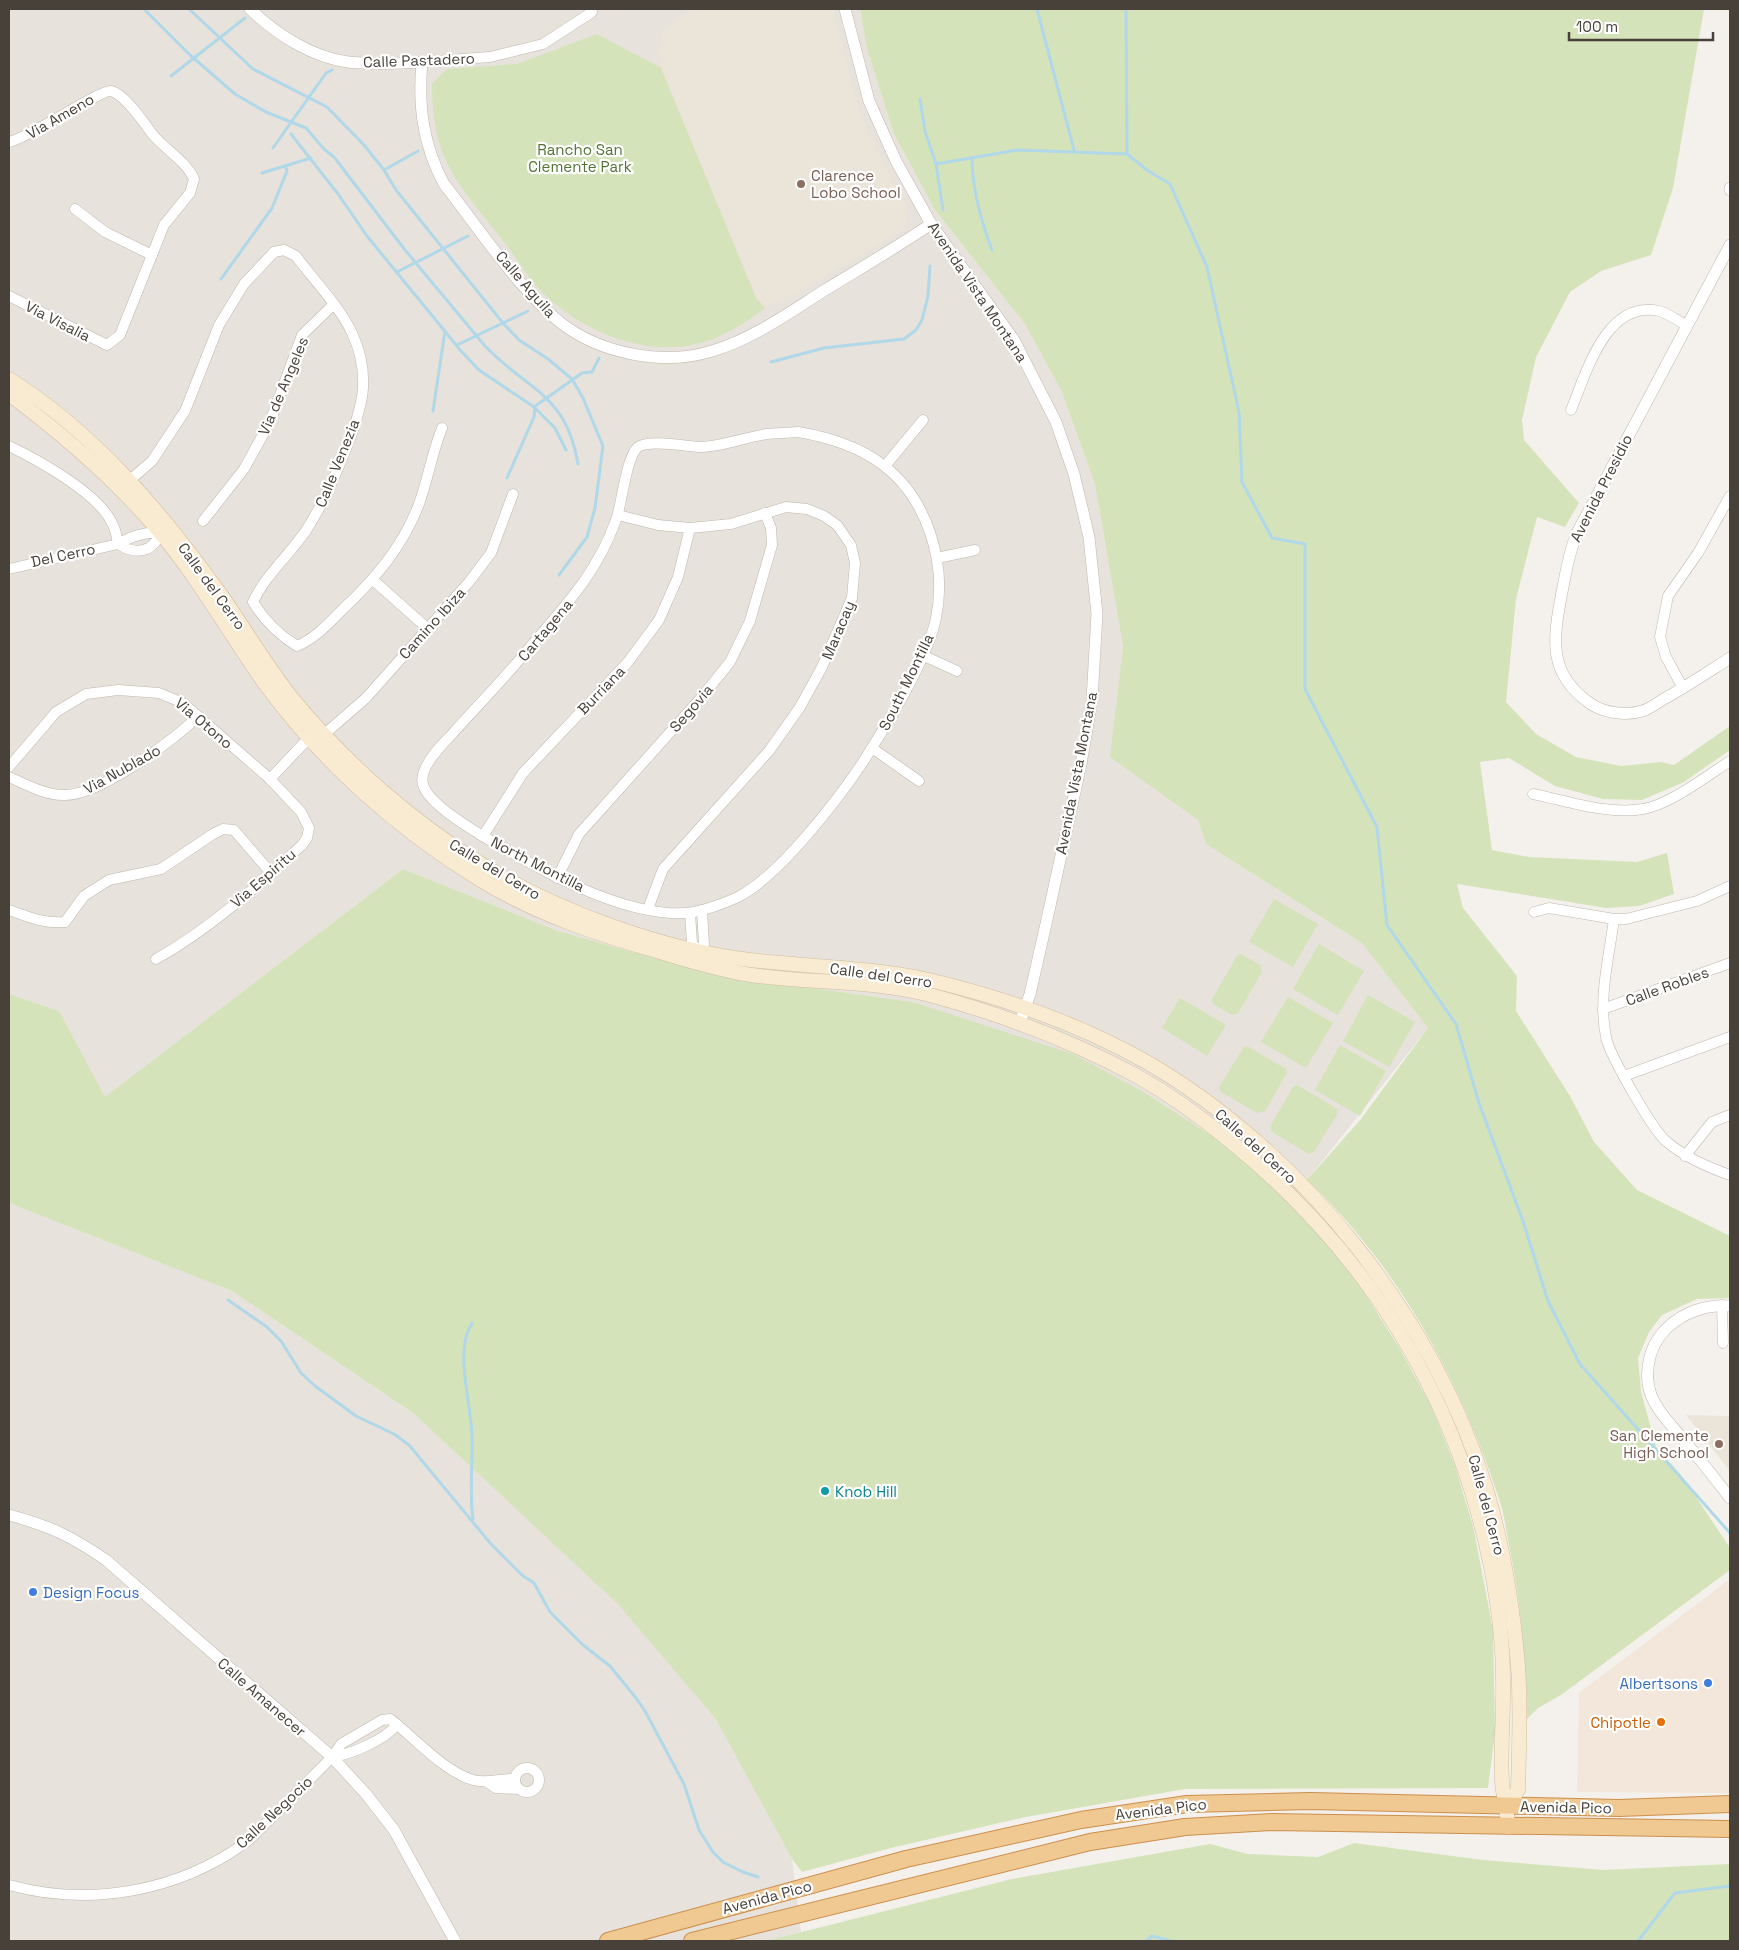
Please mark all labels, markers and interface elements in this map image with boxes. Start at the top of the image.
scale bar [1569,10,1713,42]
text: 100 m [1576,17,1618,36]
street label: Calle Pastadero [363,49,475,71]
street label: Via Ameno [23,89,97,143]
park label: Rancho San Clemente Park [528,140,632,176]
place label: Clarence Lobo School [811,166,901,202]
marker: Clarence Lobo School [795,178,807,190]
street label: Avenida Vista Montana [924,218,1032,366]
street label: Calle Aguila [492,247,560,322]
street label: Via Visalia [22,296,94,346]
street label: Via de Angeles [254,334,312,438]
street label: Calle Venezia [311,416,363,510]
street label: Avenida Presidio [1566,431,1636,545]
street label: Del Cerro [29,539,97,571]
street label: Calle del Cerro [174,539,250,633]
street label: Camino Ibiza [395,583,470,663]
street label: Cartagena [513,595,577,665]
street label: Maracay [817,598,859,662]
street label: South Montilla [874,630,938,734]
street label: Burriana [573,661,629,718]
street label: Segovia [665,680,717,736]
street label: Avenida Vista Montana [1051,690,1101,856]
street label: Via Otono [171,693,237,753]
street label: Via Nublado [80,740,164,798]
street label: North Montilla [488,832,588,896]
street label: Calle del Cerro [446,834,544,904]
street label: Via Espiritu [226,844,300,912]
street label: Calle del Cerro [829,958,933,992]
street label: Calle Robles [1623,962,1711,1010]
street label: Calle del Cerro [1211,1104,1301,1188]
place label: San Clemente High School [1610,1426,1709,1462]
marker: San Clemente High School [1713,1438,1725,1450]
street label: Calle del Cerro [1464,1453,1510,1557]
place label: Knob Hill [835,1482,897,1501]
marker: Knob Hill [819,1485,831,1497]
place label: Design Focus [43,1583,140,1602]
marker: Design Focus [27,1586,39,1598]
street label: Calle Amanecer [214,1654,310,1741]
place label: Albertsons [1620,1674,1698,1693]
marker: Albertsons [1702,1677,1714,1689]
place label: Chipotle [1590,1713,1651,1732]
marker: Chipotle [1655,1716,1667,1728]
street label: Calle Negocio [232,1772,316,1852]
street label: Avenida Pico [1114,1794,1208,1824]
street label: Avenida Pico [1520,1797,1612,1817]
street label: Avenida Pico [720,1876,814,1918]

